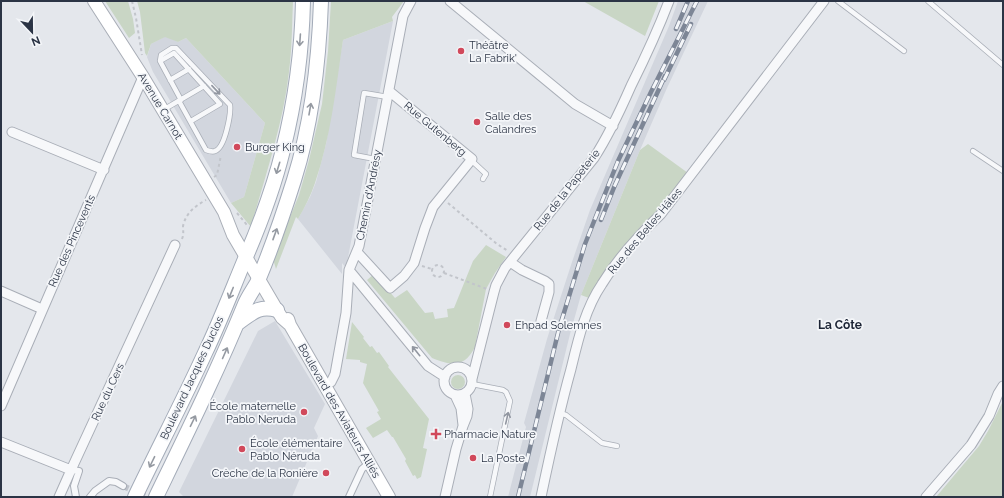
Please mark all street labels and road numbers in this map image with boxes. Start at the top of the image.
street label: Avenue Carnot [135,70,185,142]
street label: Rue Gutenberg [401,99,469,159]
street label: Rue de la Papeterie [531,146,603,233]
street label: Chemin d'Andrésy [354,148,384,242]
street label: Rue des Belles Hâtes [605,185,685,277]
street label: Rue des Pincevents [46,193,98,289]
street label: Boulevard Jacques Duclos [158,314,226,442]
street label: Boulevard des Aviateurs Alliés [295,342,383,480]
street label: Rue du Cers [89,361,127,423]

